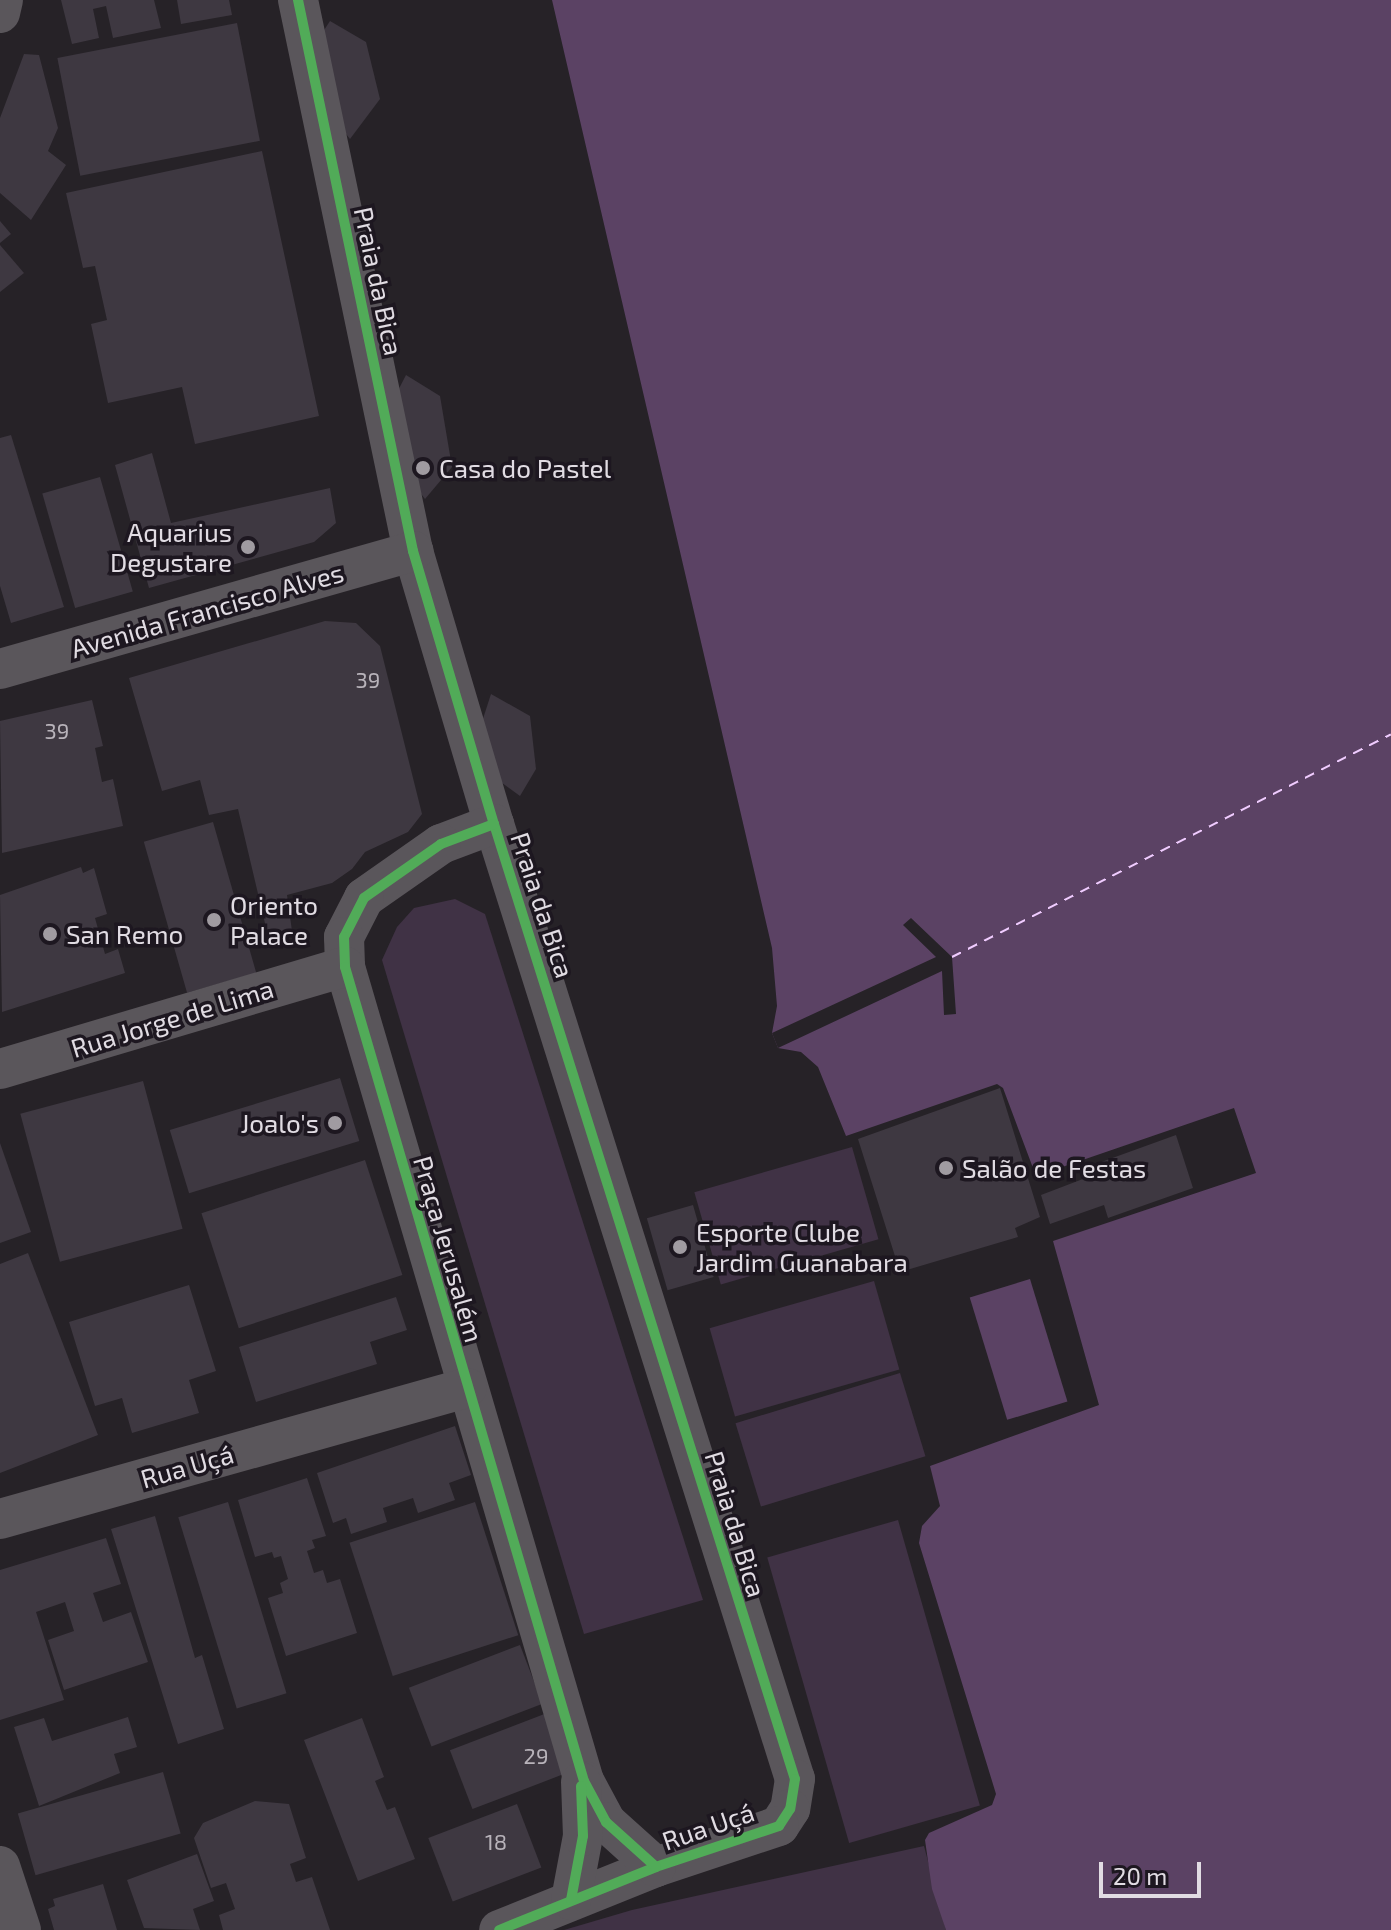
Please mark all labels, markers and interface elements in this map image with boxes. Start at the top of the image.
street label: Praia da Bica [348,204,410,358]
place label: Casa do Pastel [439,452,611,484]
marker: Casa do Pastel [414,459,432,477]
place label: Aquarius Degustare [110,516,232,578]
marker: Aquarius Degustare [239,538,257,556]
street label: Avenida Francisco Alves [67,556,347,664]
house number: 39 [356,667,380,693]
house number: 39 [45,718,69,744]
street label: Praia da Bica [505,828,581,982]
place label: Oriento Palace [230,889,318,950]
marker: Oriento Palace [205,911,223,929]
place label: San Remo [66,918,183,950]
marker: San Remo [41,925,59,943]
street label: Rua Jorge de Lima [67,972,277,1064]
place label: Joalo's [240,1107,319,1139]
marker: Joalo's [326,1114,344,1132]
street label: Praça Jerusalém [407,1152,491,1346]
place label: Salão de Festas [962,1152,1146,1184]
marker: Salão de Festas [937,1159,955,1177]
place label: Esporte Clube Jardim Guanabara [696,1216,908,1278]
marker: Esporte Clube Jardim Guanabara [671,1238,689,1256]
street label: Rua Uçá [137,1438,237,1494]
street label: Praia da Bica [699,1447,773,1601]
house number: 29 [524,1743,548,1769]
street label: Rua Uçá [658,1796,758,1856]
house number: 18 [485,1829,507,1855]
scale bar [1103,1846,1205,1896]
text: 20 m [1113,1861,1167,1890]

